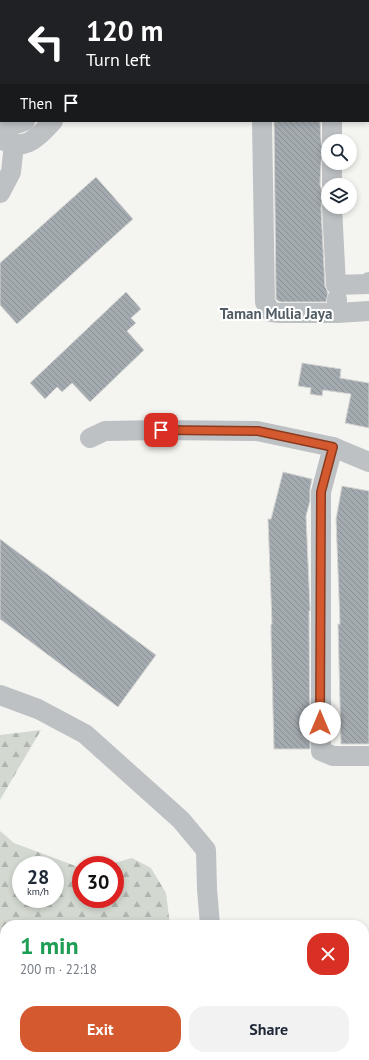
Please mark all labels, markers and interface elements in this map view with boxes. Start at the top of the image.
text: 120 m [86,12,163,49]
icon: left [20,16,72,68]
text: Turn left [86,48,151,71]
icon: arrive [60,92,82,114]
text: Then [20,94,52,113]
map controls [321,134,357,214]
button: search [321,134,357,170]
button: layers [321,178,357,214]
district label: Taman Mulia Jaya [220,304,332,323]
pin [144,413,178,447]
icon: arrive [150,419,172,441]
position arrow [299,702,341,744]
speed limit sign: 30 [72,856,124,908]
text: 28 [27,864,49,890]
text: km/h [27,885,49,898]
text: 1 min [20,930,79,961]
button: close [307,933,349,975]
text: 200 m · 22:18 [20,961,97,978]
button: Exit [20,1006,181,1052]
button: Share [189,1006,349,1052]

